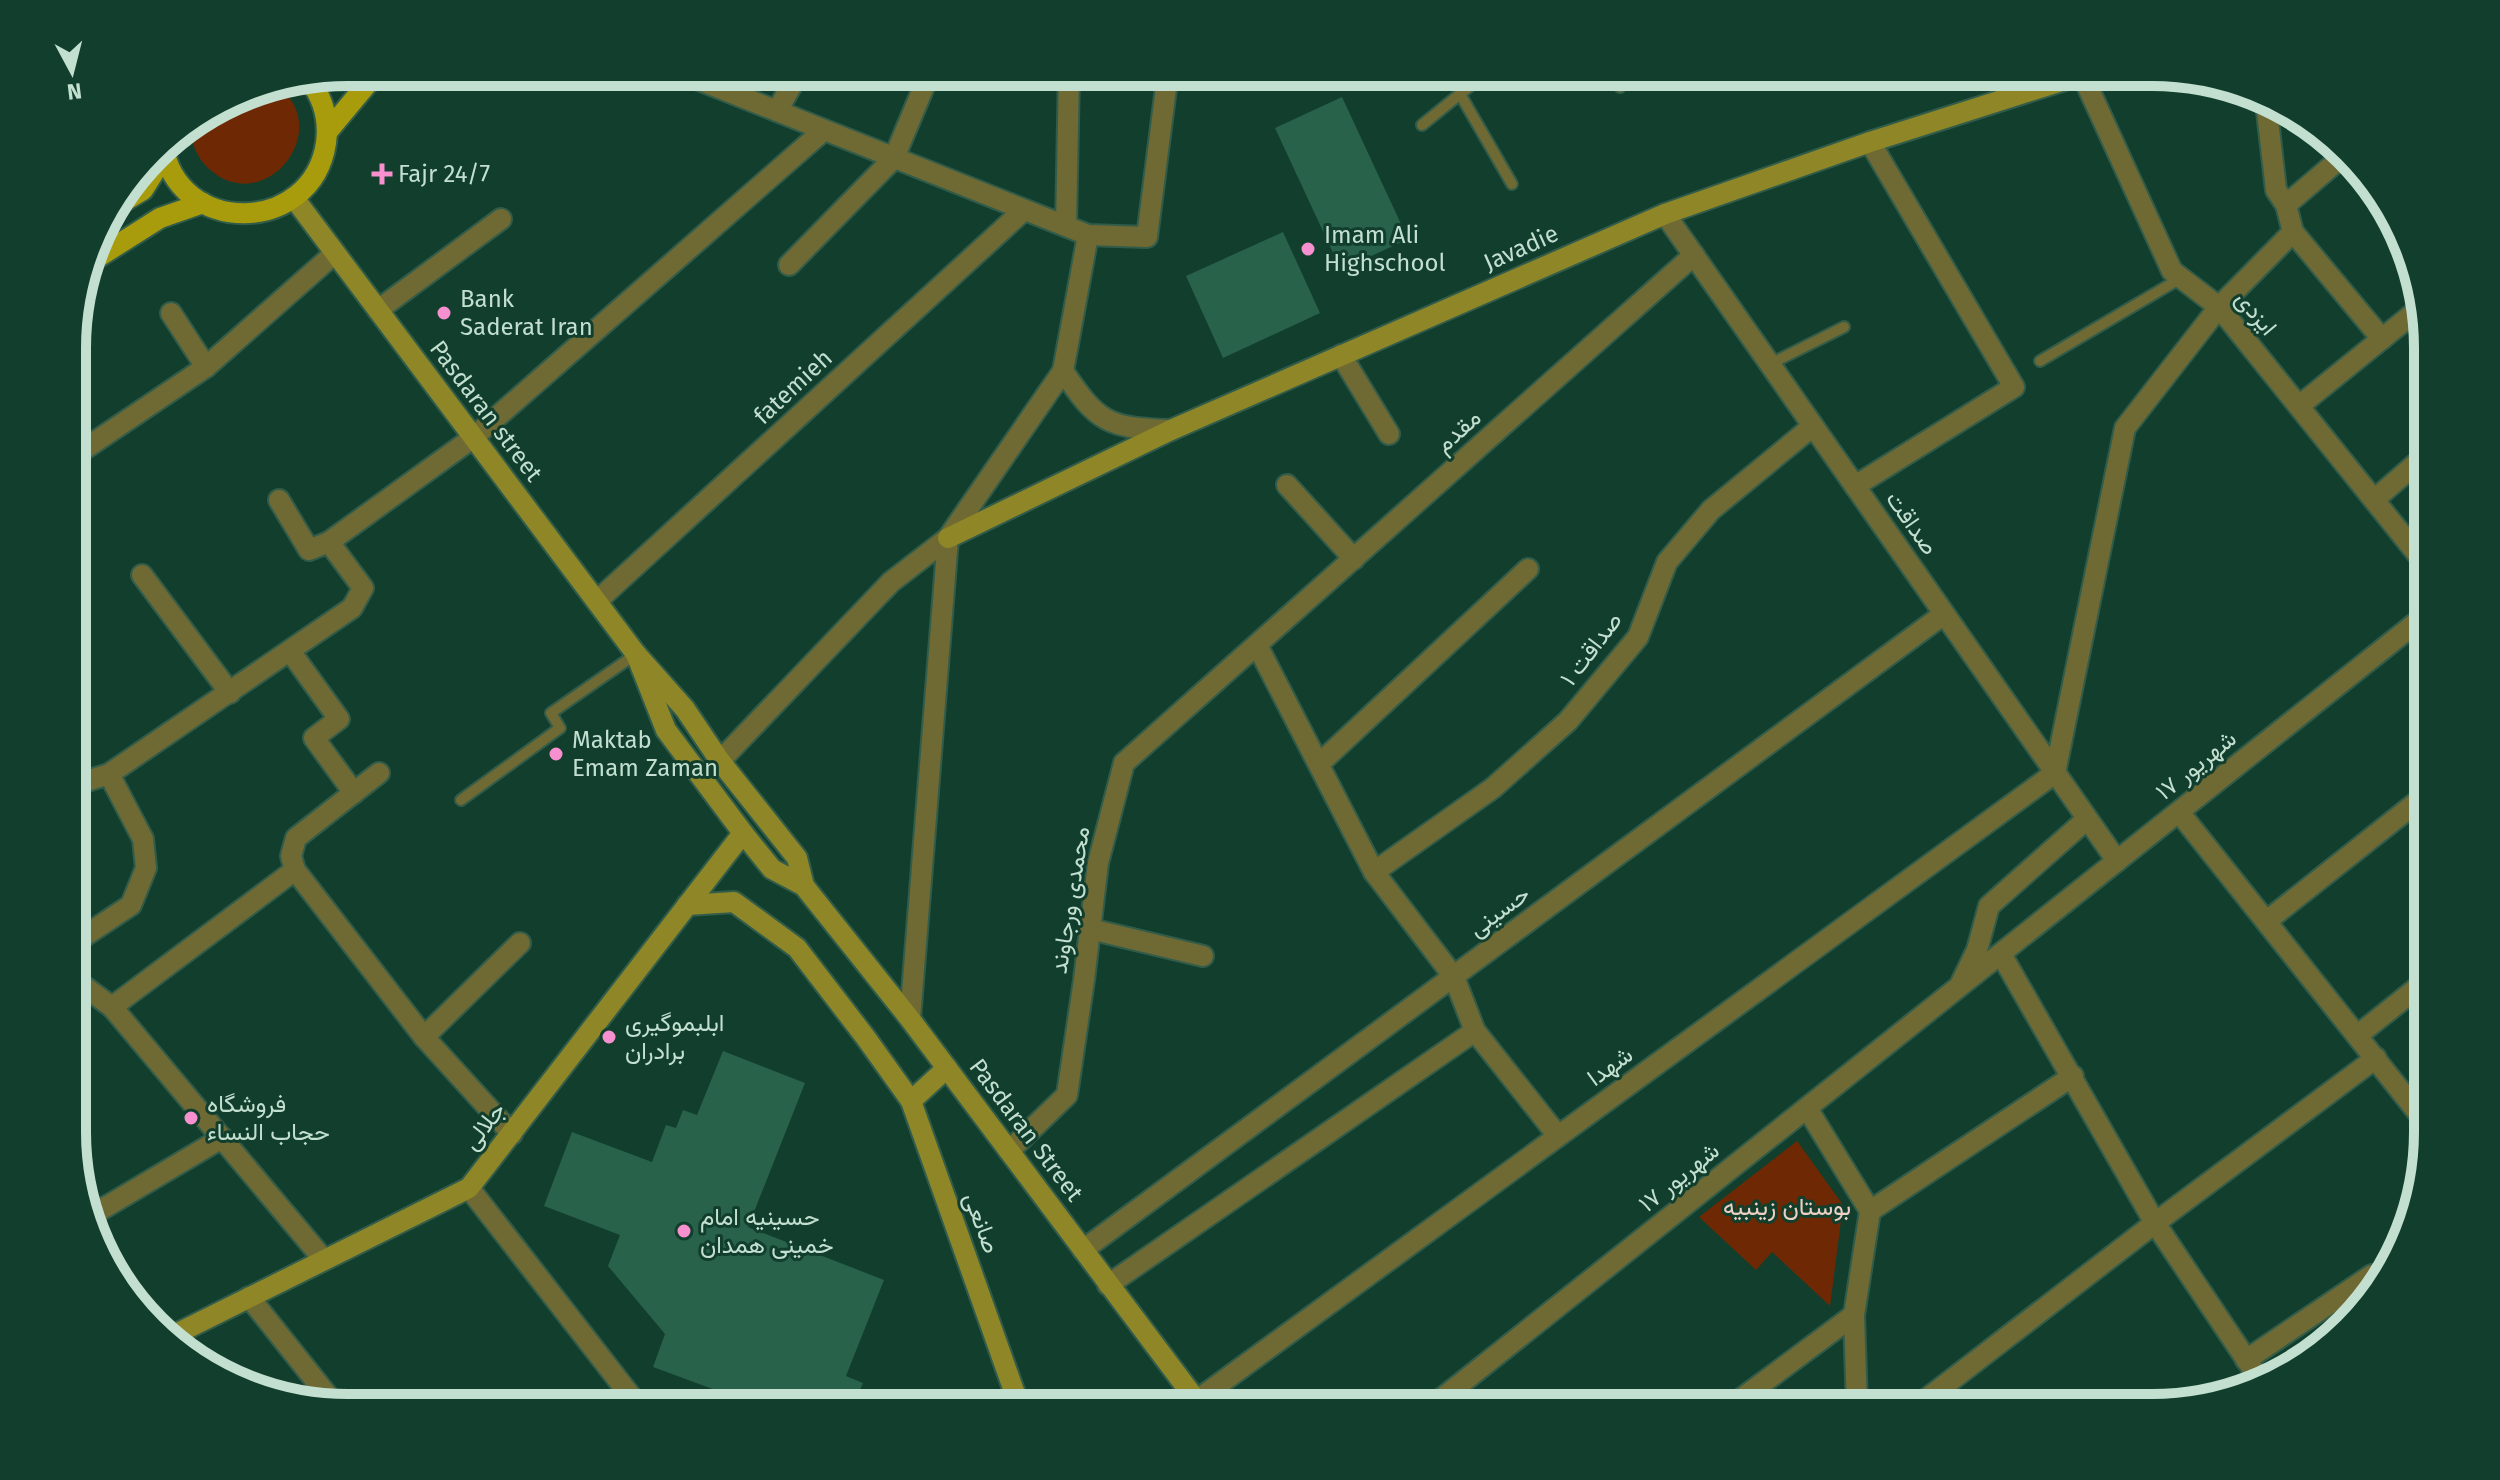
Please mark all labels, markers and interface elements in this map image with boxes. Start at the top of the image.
north arrow [32,32,112,112]
text: N [65,77,83,106]
place label: Fajr 24/7 [398,160,490,188]
marker: Fajr 24/7 [373,165,391,183]
street label: Javadie [1479,219,1563,277]
place label: Imam Ali Highschool [1324,221,1445,277]
marker: Imam Ali Highschool [1299,240,1317,258]
place label: Bank Saderat Iran [460,285,593,341]
street label: ایزدی [2229,285,2283,342]
marker: Bank Saderat Iran [435,304,453,322]
street label: Pasdaran street [424,335,548,487]
street label: fatemieh [748,344,838,430]
street label: مقدم [1429,403,1488,460]
street label: صداقت [1880,486,1944,560]
street label: صداقت ۱ [1554,607,1628,691]
street label: ۱۷ شهریور [2150,724,2242,807]
place label: Maktab Emam Zaman [572,726,718,782]
marker: Maktab Emam Zaman [547,745,565,763]
street label: محمدی ورجاوند [1045,824,1096,976]
street label: حسینی [1463,879,1535,943]
place label: ابلبموگیری برادران [625,1009,724,1066]
marker: ابلبموگیری برادران [600,1028,618,1046]
street label: شهدا [1582,1040,1639,1093]
street label: Pasdaran Street [963,1053,1089,1207]
place label: فروشگاه حجاب النساء [207,1090,330,1146]
street label: جلالی [457,1096,511,1156]
marker: فروشگاه حجاب النساء [182,1109,200,1127]
street label: ۱۷ شهریور [1633,1136,1725,1219]
street label: صانعی [958,1189,1006,1257]
park label: بوستان زینبیه [1723,1193,1851,1222]
place label: حسینیه امام خمینی همدان [700,1203,834,1259]
marker: حسینیه امام خمینی همدان [675,1222,693,1240]

